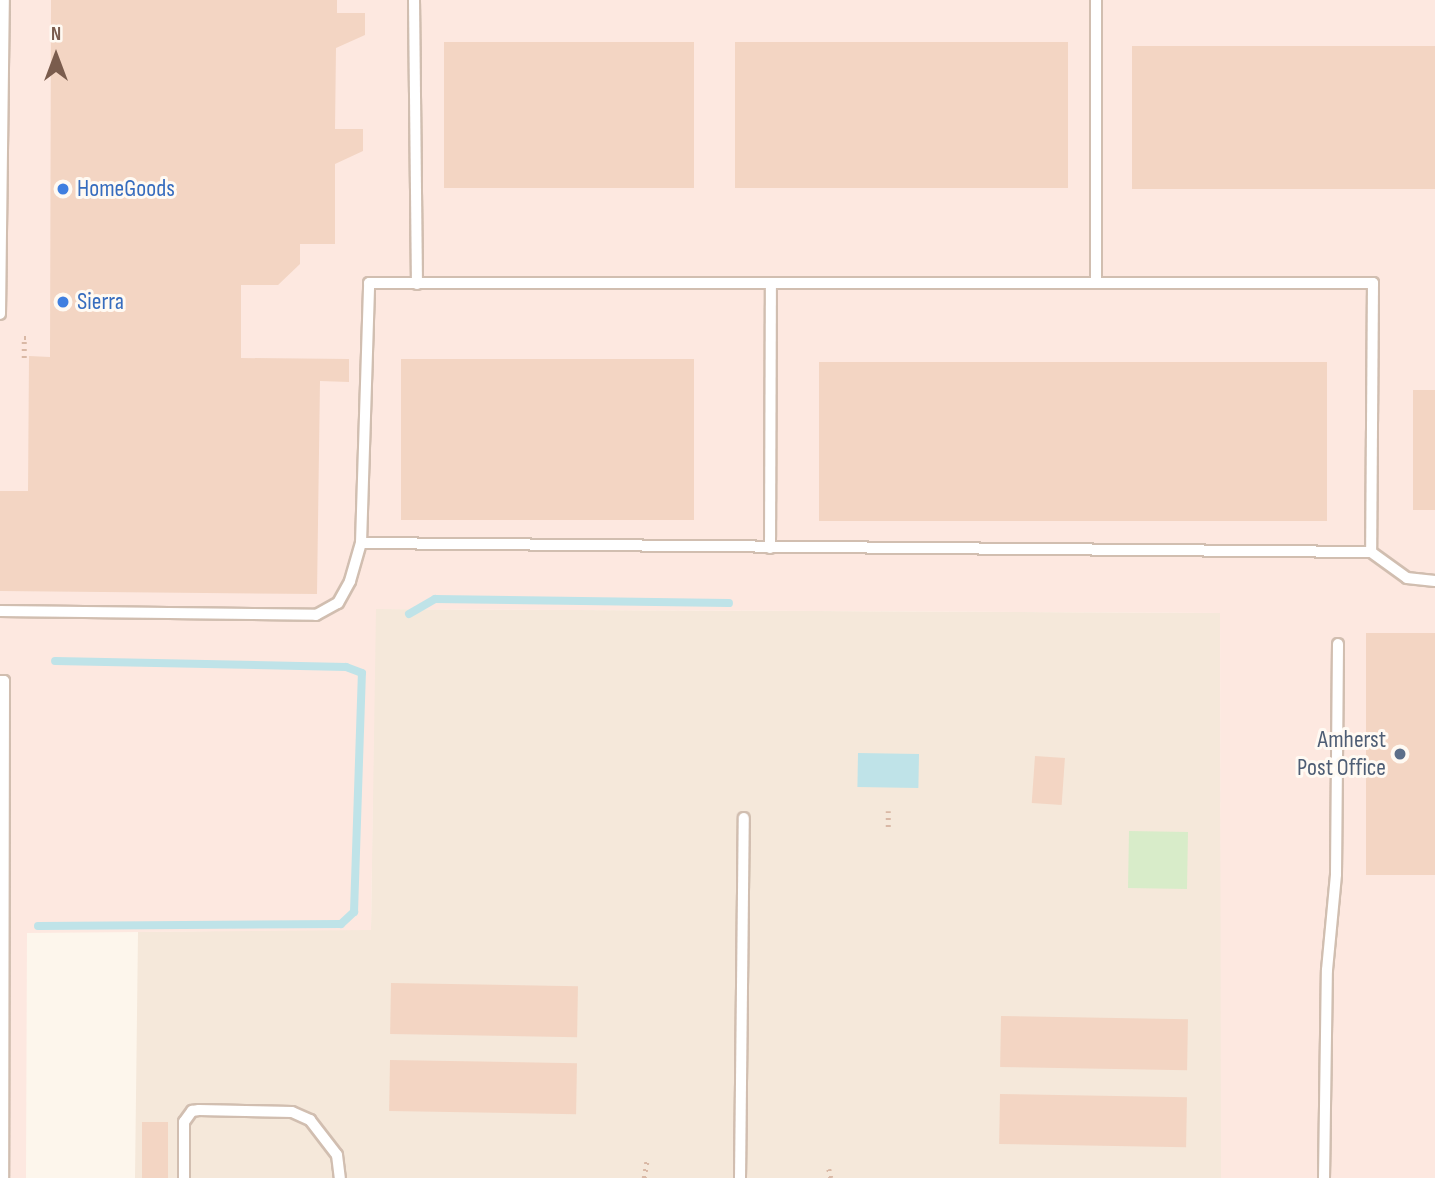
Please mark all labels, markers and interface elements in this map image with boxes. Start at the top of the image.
north arrow [21,21,91,91]
text: N [51,23,61,46]
place label: HomeGoods [77,175,175,203]
marker: HomeGoods [55,181,71,197]
place label: Sierra [77,288,124,316]
marker: Sierra [55,294,71,310]
place label: Amherst Post Office [1297,726,1386,782]
marker: Amherst Post Office [1392,746,1408,762]

